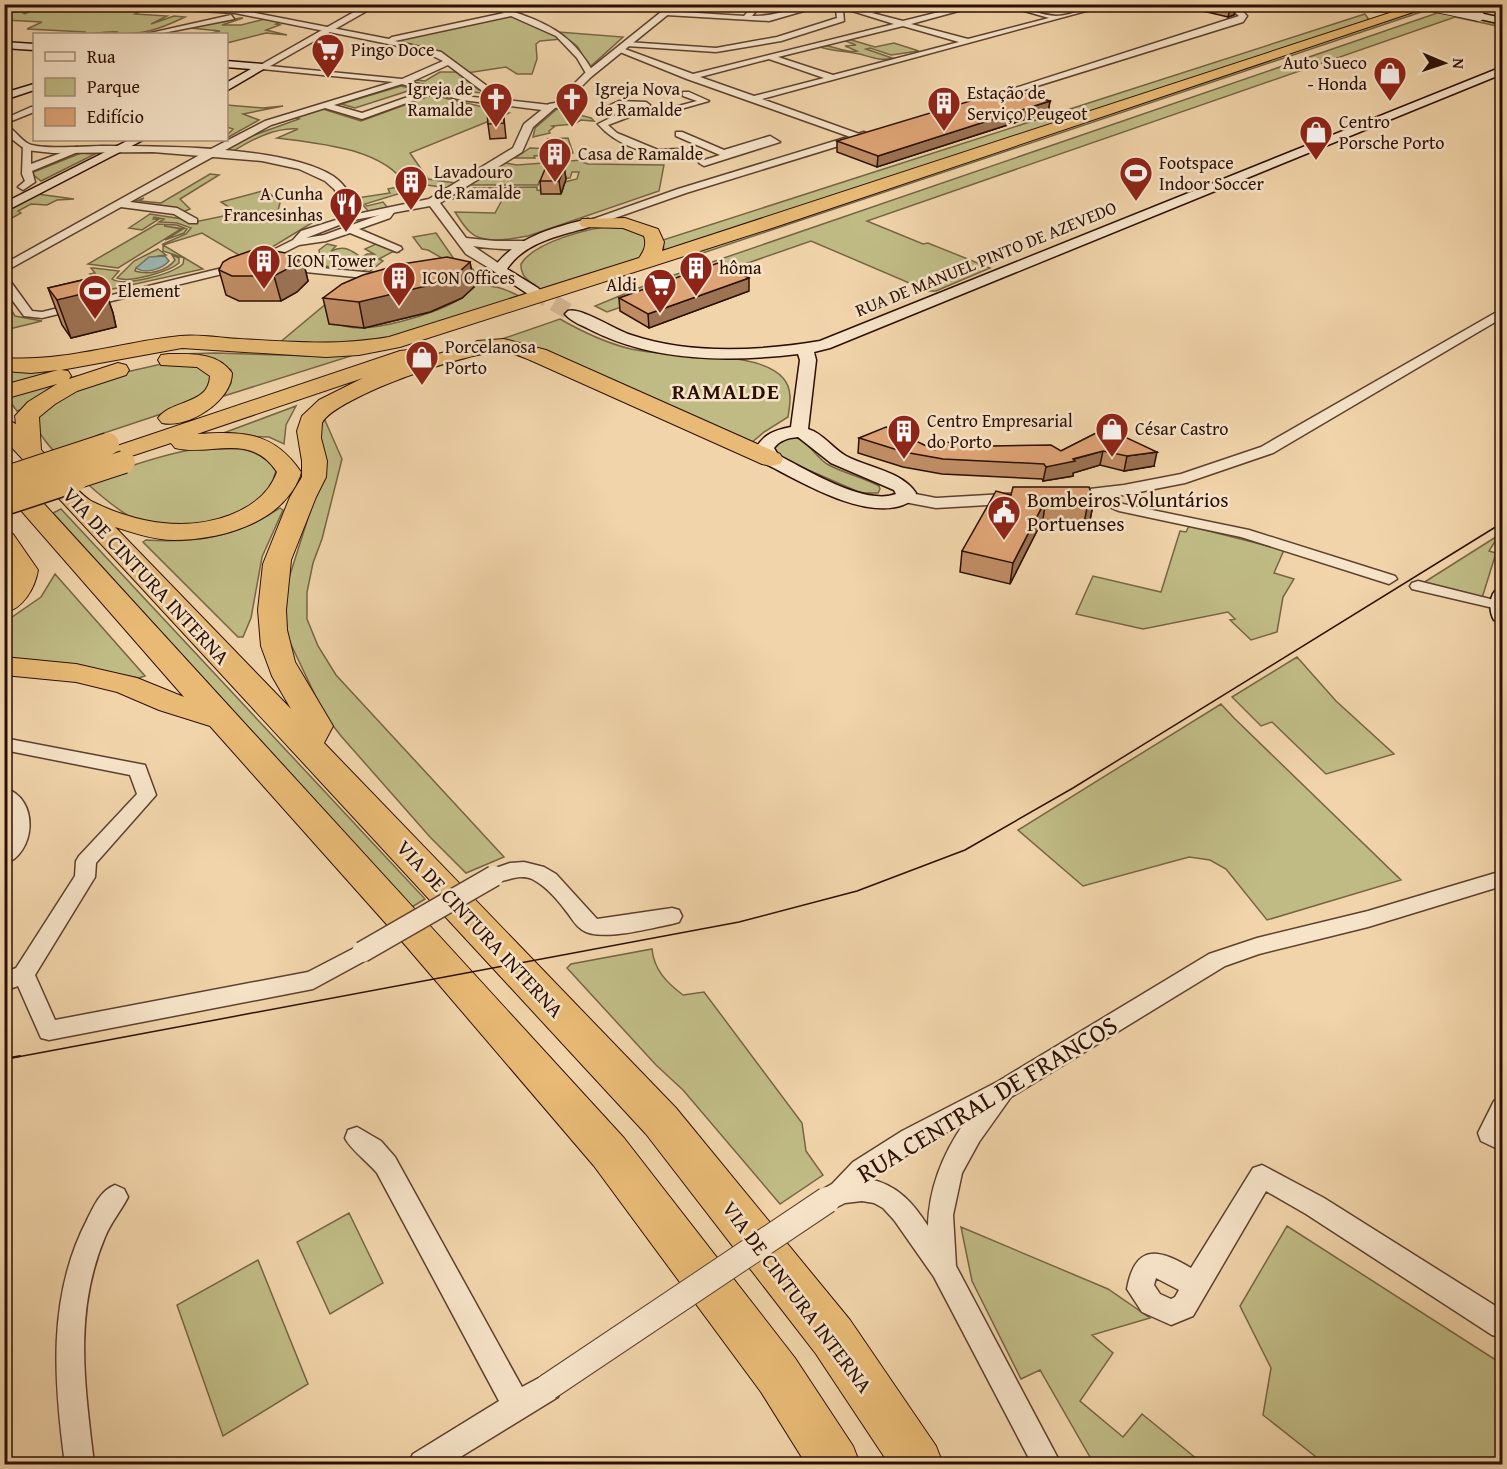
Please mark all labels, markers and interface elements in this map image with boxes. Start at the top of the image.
supermarket icon: Pingo Doce [310,32,346,79]
legend [33,33,228,141]
north arrow [1414,33,1474,93]
place label: Pingo Doce [351,36,435,63]
text: Rua [87,43,116,70]
place label: Auto Sueco - Honda [1283,49,1367,97]
shop icon: Auto Sueco - Honda [1372,55,1408,102]
text: N [1447,58,1471,70]
text: Parque [87,73,140,100]
place label: Igreja de Ramalde [408,75,473,123]
place label: Igreja Nova de Ramalde [595,75,682,123]
place label: Estação de Serviço Peugeot [967,79,1088,127]
church icon: Igreja de Ramalde [478,81,514,128]
church icon: Igreja Nova de Ramalde [554,81,590,128]
building icon: Estação de Serviço Peugeot [926,85,962,132]
text: Edifício [87,103,144,130]
place label: Centro Porsche Porto [1339,108,1444,156]
shop icon: Centro Porsche Porto [1298,114,1334,161]
building icon: Casa de Ramalde [537,136,573,183]
place label: Casa de Ramalde [578,140,703,167]
place label: Footspace Indoor Soccer [1159,149,1264,197]
sports icon: Footspace Indoor Soccer [1118,155,1154,202]
place label: Lavadouro de Ramalde [434,158,521,206]
building icon: Lavadouro de Ramalde [393,164,429,211]
place label: A Cunha Francesinhas [224,180,323,228]
restaurant icon: A Cunha Francesinhas [328,186,364,233]
street label: RUA DE MANUEL PINTO DE AZEVEDO [851,194,1121,323]
building icon: ICON Tower [246,243,282,290]
place label: ICON Tower [287,247,376,274]
building icon: hôma [678,250,714,297]
place label: hôma [719,254,762,281]
building icon: ICON Offices [381,260,417,307]
place label: ICON Offices [422,264,515,291]
supermarket icon: Aldi [642,267,678,314]
place label: Aldi [606,271,637,298]
sports icon: Element [77,273,113,320]
place label: Element [118,277,181,304]
place label: Porcelanosa Porto [445,333,536,381]
shop icon: Porcelanosa Porto [404,339,440,386]
district label: RAMALDE [672,375,780,407]
place label: Centro Empresarial do Porto [927,407,1073,455]
shop icon: César Castro [1094,411,1130,458]
building icon: Centro Empresarial do Porto [886,413,922,460]
place label: César Castro [1135,415,1228,442]
street label: VIA DE CINTURA INTERNA [55,480,237,672]
place label: Bombeiros Voluntários Portuenses [1027,484,1229,539]
public building icon: Bombeiros Voluntários Portuenses [986,494,1022,541]
street label: VIA DE CINTURA INTERNA [389,833,571,1025]
street label: RUA CENTRAL DE FRANCOS [849,1005,1125,1192]
street label: VIA DE CINTURA INTERNA [715,1194,880,1399]

